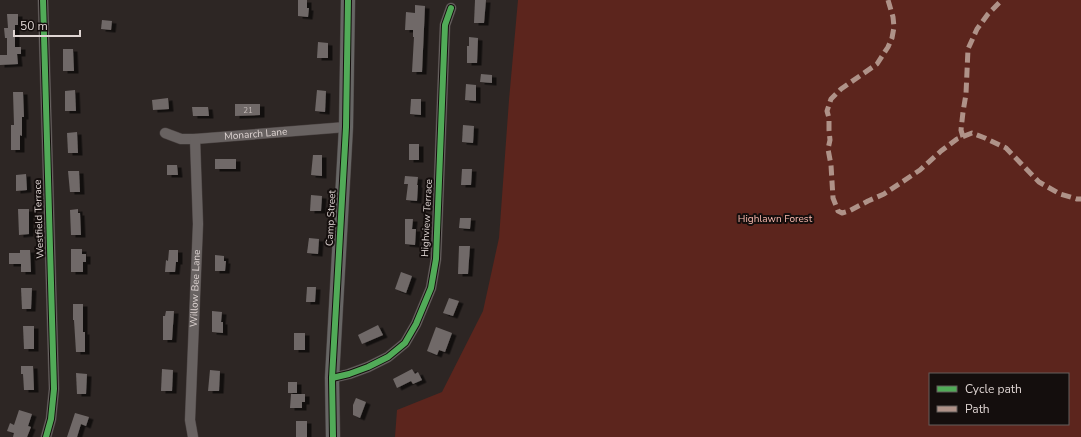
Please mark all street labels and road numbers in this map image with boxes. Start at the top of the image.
street label: Monarch Lane [224,125,288,144]
street label: Westfield Terrace [31,179,47,259]
street label: Highview Terrace [418,179,436,257]
street label: Camp Street [323,189,339,246]
street label: Willow Bee Lane [187,249,204,327]

